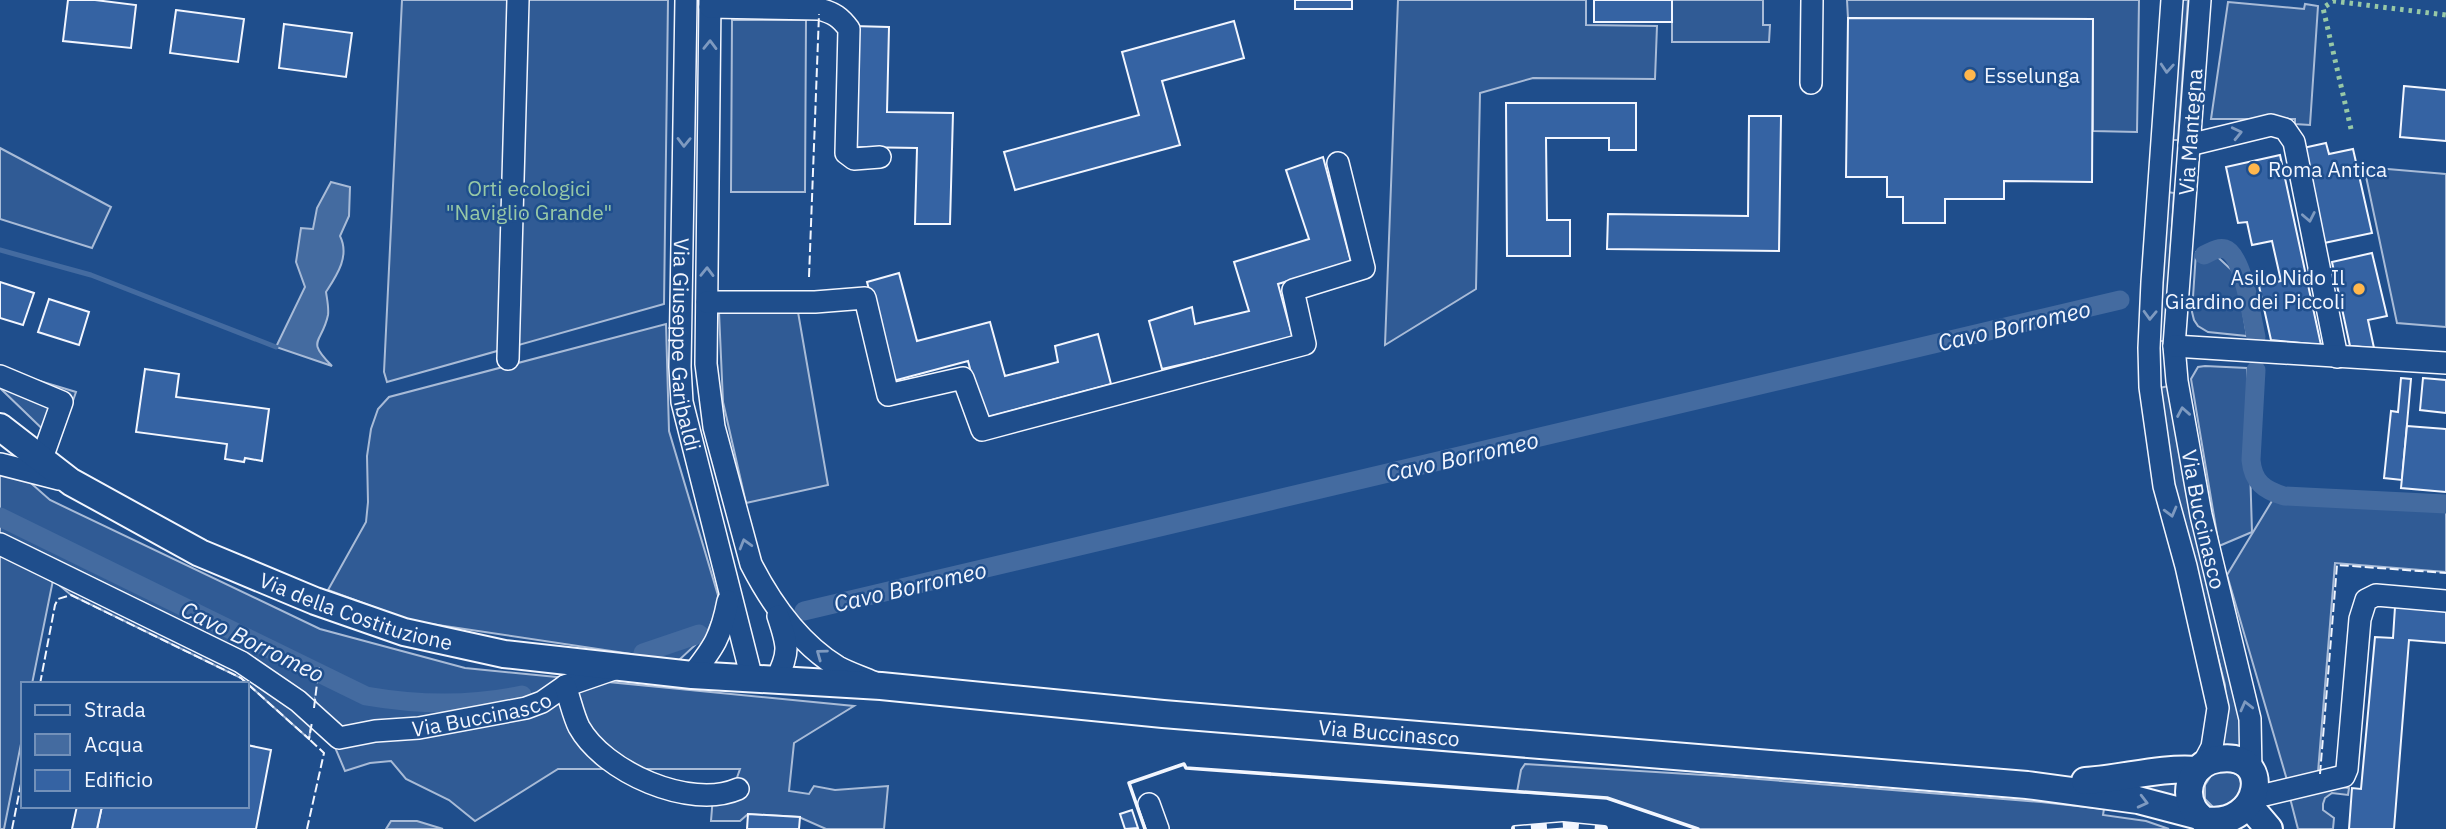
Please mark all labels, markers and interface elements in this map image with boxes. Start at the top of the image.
one-way arrow [702,39,718,50]
place label: Esselunga [1984,61,2080,89]
one-way arrow [2160,63,2175,74]
marker: Esselunga [1962,67,1978,83]
street label: Via Mantegna [2172,67,2208,197]
one-way arrow [2231,127,2243,141]
one-way arrow [676,136,691,147]
place label: Roma Antica [2268,155,2387,183]
marker: Roma Antica [2246,161,2262,177]
park label: Orti ecologici "Naviglio Grande" [446,174,612,226]
one-way arrow [2301,211,2316,223]
street label: Via Giuseppe Garibaldi [666,238,708,454]
place label: Asilo Nido Il Giardino dei Piccoli [2165,263,2345,315]
one-way arrow [700,267,715,278]
marker: Asilo Nido Il Giardino dei Piccoli [2351,281,2367,297]
water label: Cavo Borromeo [1935,293,2093,357]
one-way arrow [2143,310,2158,321]
one-way arrow [2176,406,2191,417]
water label: Cavo Borromeo [1383,424,1541,488]
street label: Via Buccinasco [2176,447,2232,592]
one-way arrow [2163,506,2178,518]
one-way arrow [739,538,753,550]
water label: Cavo Borromeo [831,554,989,618]
street label: Via della Costituzione [255,565,455,656]
water label: Cavo Borromeo [176,593,330,689]
one-way arrow [816,650,829,663]
legend [21,682,248,808]
street label: Via Buccinasco [411,686,557,742]
text: Strada [84,695,146,723]
one-way arrow [2240,700,2255,712]
street label: Via Buccinasco [1317,713,1461,752]
text: Acqua [84,730,143,758]
text: Edificio [84,765,153,793]
one-way arrow [2137,794,2149,808]

